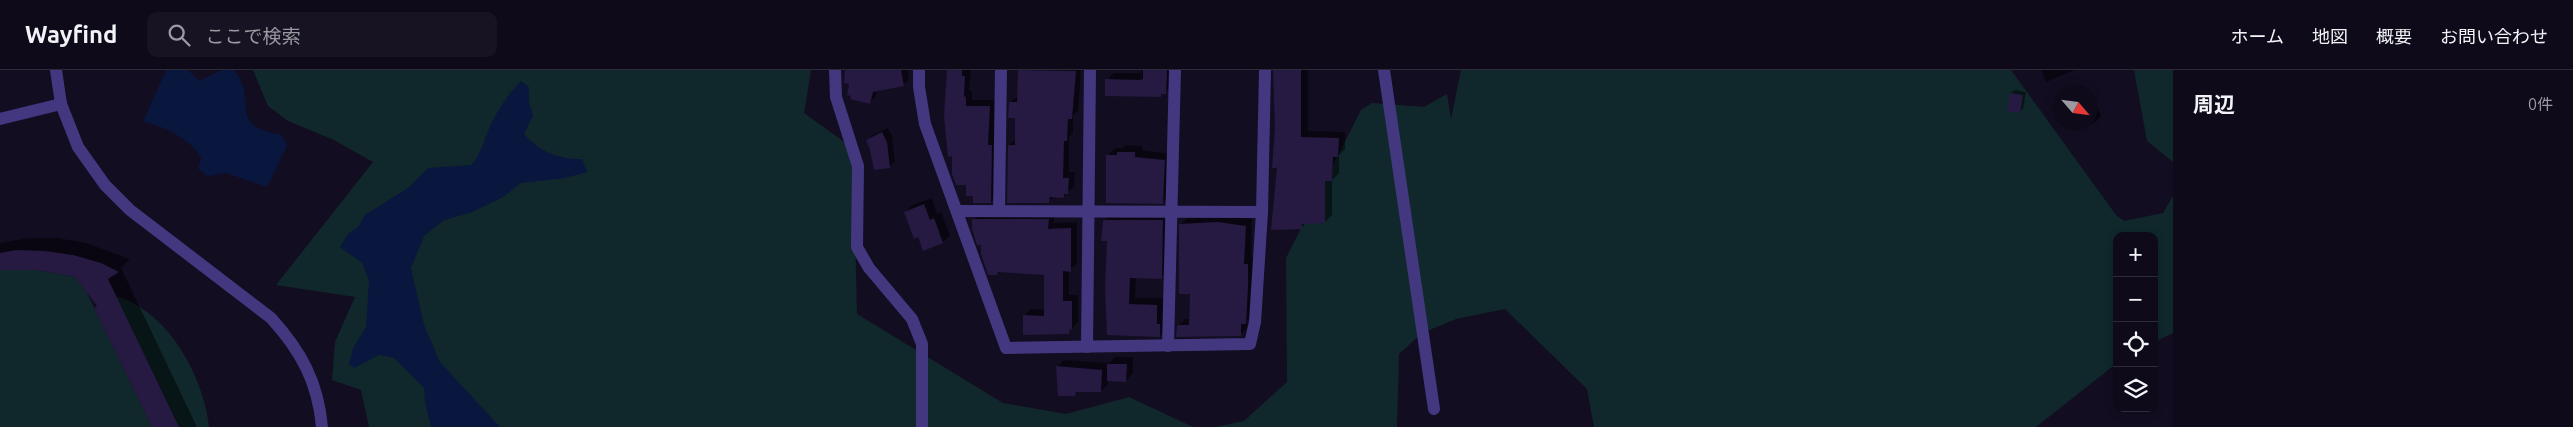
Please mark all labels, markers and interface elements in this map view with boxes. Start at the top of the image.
search box [147,12,497,57]
text: Wayfind [25,21,117,48]
icon: search [165,21,193,49]
text: ここで検索 [205,25,300,47]
text: ホーム [2231,26,2284,46]
text: 地図 [2312,26,2348,46]
text: 概要 [2376,26,2412,46]
text: お問い合わせ [2440,26,2548,46]
north arrow [2053,85,2098,130]
text: 周辺 [2193,92,2235,116]
text: 0件 [2528,95,2553,113]
map controls [2113,232,2158,412]
button: + [2113,232,2158,277]
button: − [2113,277,2158,322]
button: locate [2113,322,2158,367]
button: layers [2113,367,2158,412]

